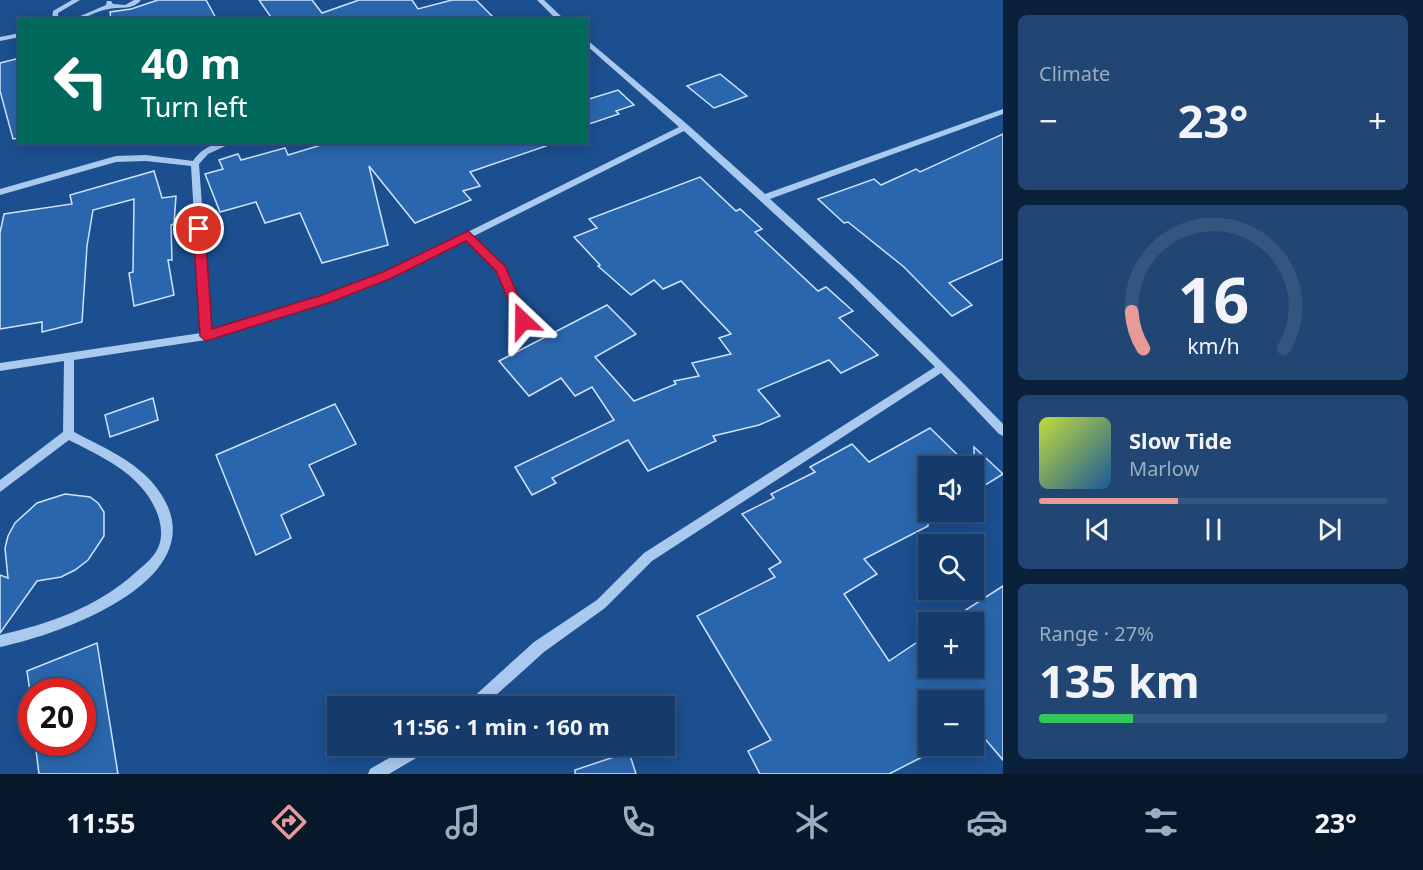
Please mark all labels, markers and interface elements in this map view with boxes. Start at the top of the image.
text: 40 m [141,34,241,91]
icon: left [42,42,120,120]
text: Climate [1039,60,1110,87]
text: Turn left [141,88,247,125]
text: 23° [1178,90,1248,151]
text: − [1039,98,1058,143]
text: + [1368,98,1387,143]
pin [173,203,224,254]
icon: arrive [182,212,215,245]
text: 16 [1177,256,1249,341]
position arrow [491,289,555,353]
text: km/h [1187,332,1239,361]
text: Slow Tide [1129,425,1232,455]
text: Marlow [1129,455,1199,482]
map controls [918,456,984,756]
button: sound [918,456,984,522]
icon: previous [1081,513,1114,546]
icon: pause [1197,513,1230,546]
icon: next [1313,513,1346,546]
button: search [918,534,984,600]
button: + [918,612,984,678]
text: Range · 27% [1039,620,1154,647]
text: 135 km [1039,650,1200,711]
speed limit sign: 20 [18,678,96,756]
button: − [918,690,984,756]
text: 11:56 · 1 min · 160 m [392,711,610,741]
icon: directions [268,801,310,843]
icon: music [442,801,484,843]
icon: phone [617,801,659,843]
icon: climate [791,801,833,843]
icon: car [966,801,1008,843]
icon: filters [1140,801,1182,843]
text: 11:55 [66,804,136,841]
text: 23° [1314,804,1357,841]

